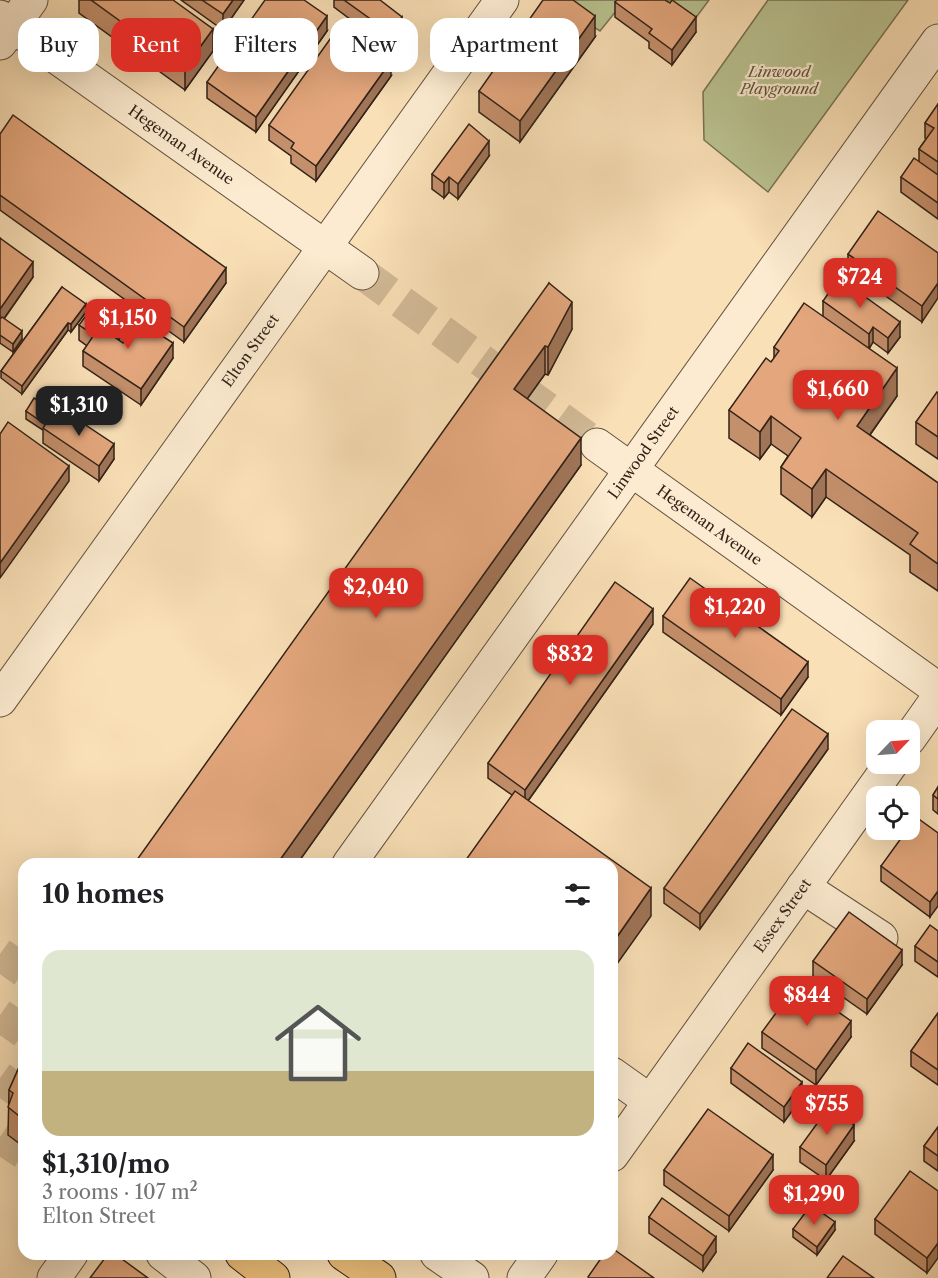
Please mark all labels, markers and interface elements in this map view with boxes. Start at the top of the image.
chip: Buy [18,18,99,72]
chip: Rent [111,18,201,72]
chip: Filters [213,18,318,72]
chip: New [330,18,418,72]
chip: Apartment [430,18,579,72]
park label: Linwood Playground [739,62,820,98]
street label: Hegeman Avenue [125,101,238,189]
pin: $724 [824,258,896,309]
text: $724 [837,265,883,289]
pin: $1,150 [79,299,177,350]
text: $1,150 [99,306,157,330]
street label: Elton Street [218,310,283,390]
pin: $1,660 [789,370,887,421]
text: $1,660 [807,377,869,401]
pin: $1,310 [30,386,128,437]
text: $1,310 [50,393,108,417]
street label: Linwood Street [603,402,683,502]
street label: Hegeman Avenue [653,481,766,569]
pin: $2,040 [327,568,425,619]
text: $2,040 [343,575,409,599]
pin: $1,220 [686,588,784,639]
text: $1,220 [704,595,766,619]
pin: $832 [534,635,606,686]
text: $832 [547,642,593,666]
north arrow [866,720,920,774]
map controls [866,720,920,840]
button: locate [866,786,920,840]
street label: Essex Street [750,874,816,956]
text: 10 homes [42,878,164,910]
icon: filters [561,878,594,911]
pin: $844 [771,976,843,1027]
text: $844 [783,983,831,1007]
icon: home [264,989,372,1097]
pin: $755 [791,1085,863,1136]
text: $755 [805,1092,849,1116]
text: $1,310/mo [42,1148,170,1180]
pin: $1,290 [765,1175,863,1226]
text: 3 rooms · 107 m² [42,1180,198,1204]
text: $1,290 [783,1182,845,1206]
text: Elton Street [42,1204,156,1228]

